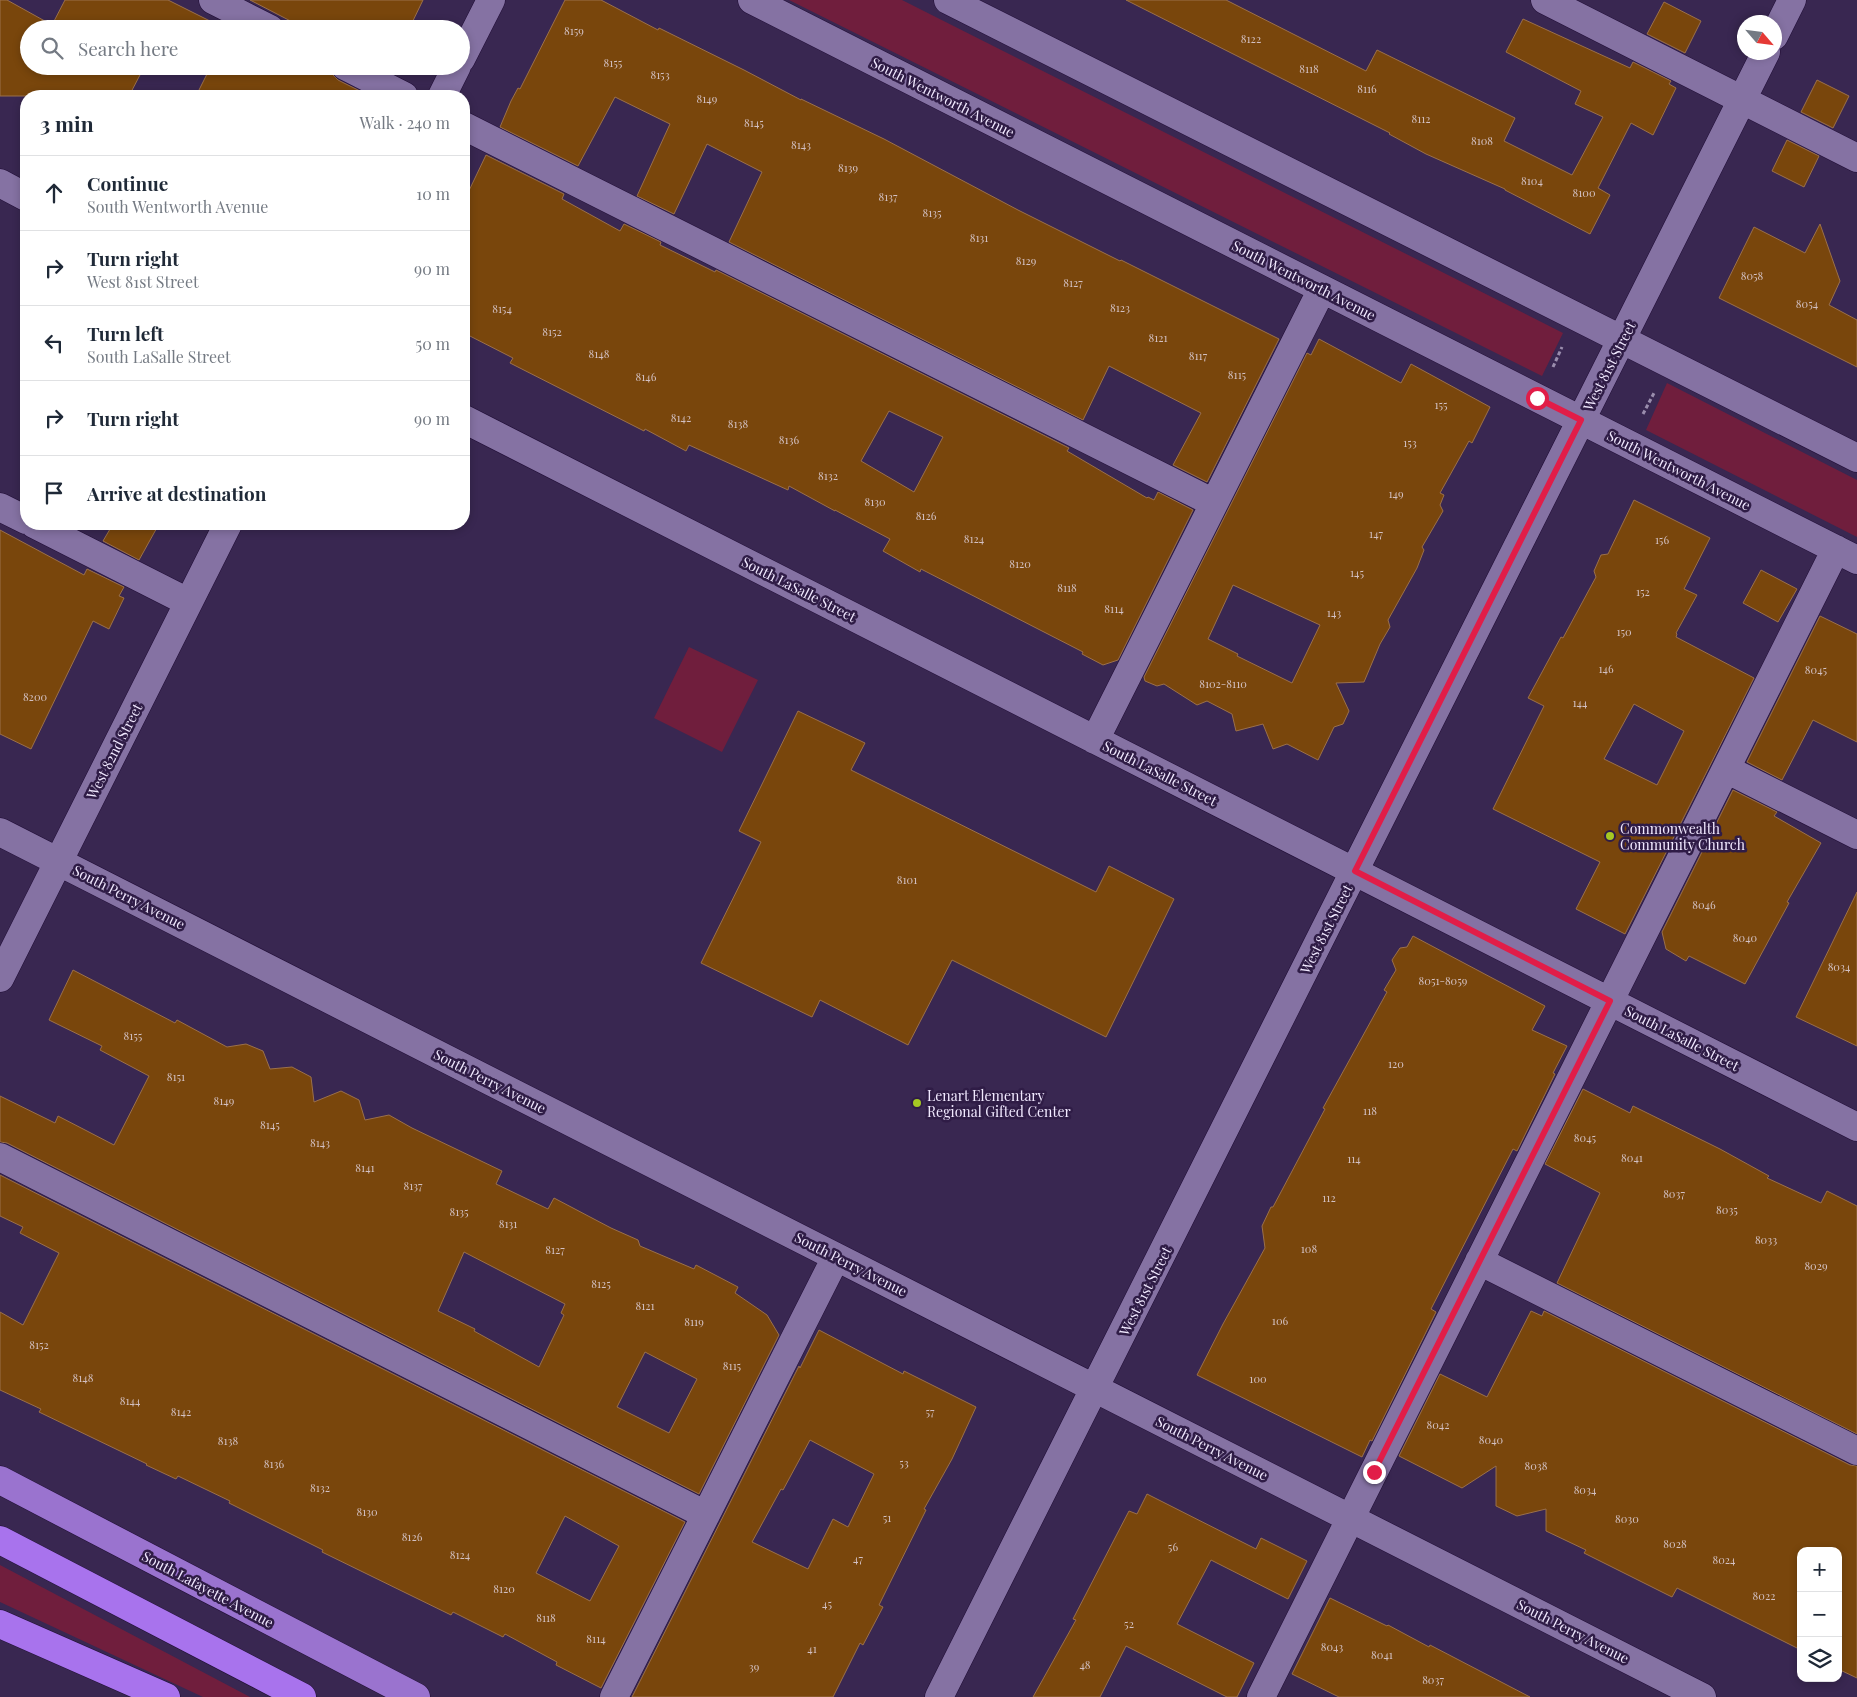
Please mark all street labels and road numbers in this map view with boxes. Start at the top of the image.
street label: South Wentworth Avenue [868,53,1018,141]
street label: South Wentworth Avenue [1229,236,1379,324]
street label: West 81st Street [1578,317,1640,415]
street label: South Wentworth Avenue [1604,426,1754,514]
street label: South LaSalle Street [739,552,860,626]
street label: West 82nd Street [81,699,147,803]
street label: South LaSalle Street [1100,736,1221,810]
street label: South Perry Avenue [70,860,188,934]
street label: West 81st Street [1295,880,1357,978]
street label: South LaSalle Street [1622,1001,1743,1075]
street label: South Perry Avenue [431,1044,549,1118]
street label: South Perry Avenue [792,1227,910,1301]
street label: West 81st Street [1114,1242,1176,1340]
street label: South Perry Avenue [1153,1411,1271,1485]
street label: South Lafayette Avenue [139,1546,277,1632]
street label: South Perry Avenue [1514,1594,1632,1668]

